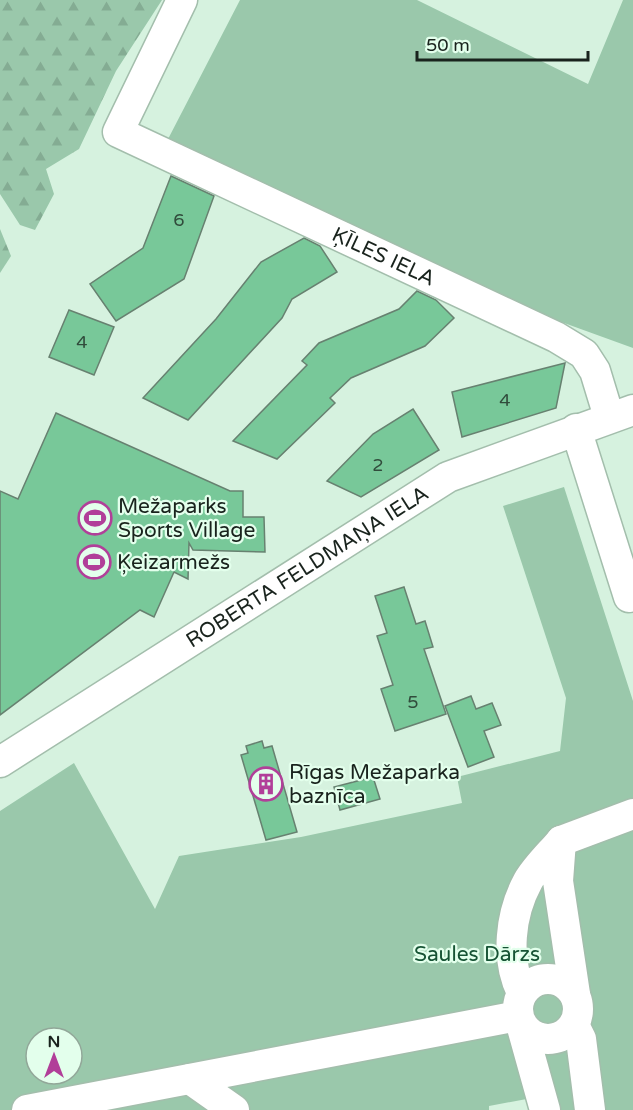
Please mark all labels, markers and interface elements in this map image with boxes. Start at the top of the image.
scale bar [417,24,588,62]
text: 50 m [426,34,470,56]
house number: 6 [173,209,185,231]
street label: ĶĪLES IELA [328,222,439,291]
house number: 4 [76,331,88,353]
house number: 4 [499,389,511,411]
house number: 2 [372,454,384,476]
street label: ROBERTA FELDMAŅA IELA [181,480,433,653]
place label: Mežaparks Sports Village [118,494,255,543]
sports icon: Mežaparks Sports Village [77,500,113,536]
sports icon: Ķeizarmežs [76,544,112,580]
place label: Ķeizarmežs [117,550,230,575]
house number: 5 [407,691,419,713]
place label: Rīgas Mežaparka baznīca [289,760,460,809]
building icon: Rīgas Mežaparka baznīca [248,766,284,802]
park label: Saules Dārzs [414,942,540,967]
north arrow [24,1026,84,1086]
text: N [48,1032,60,1052]

